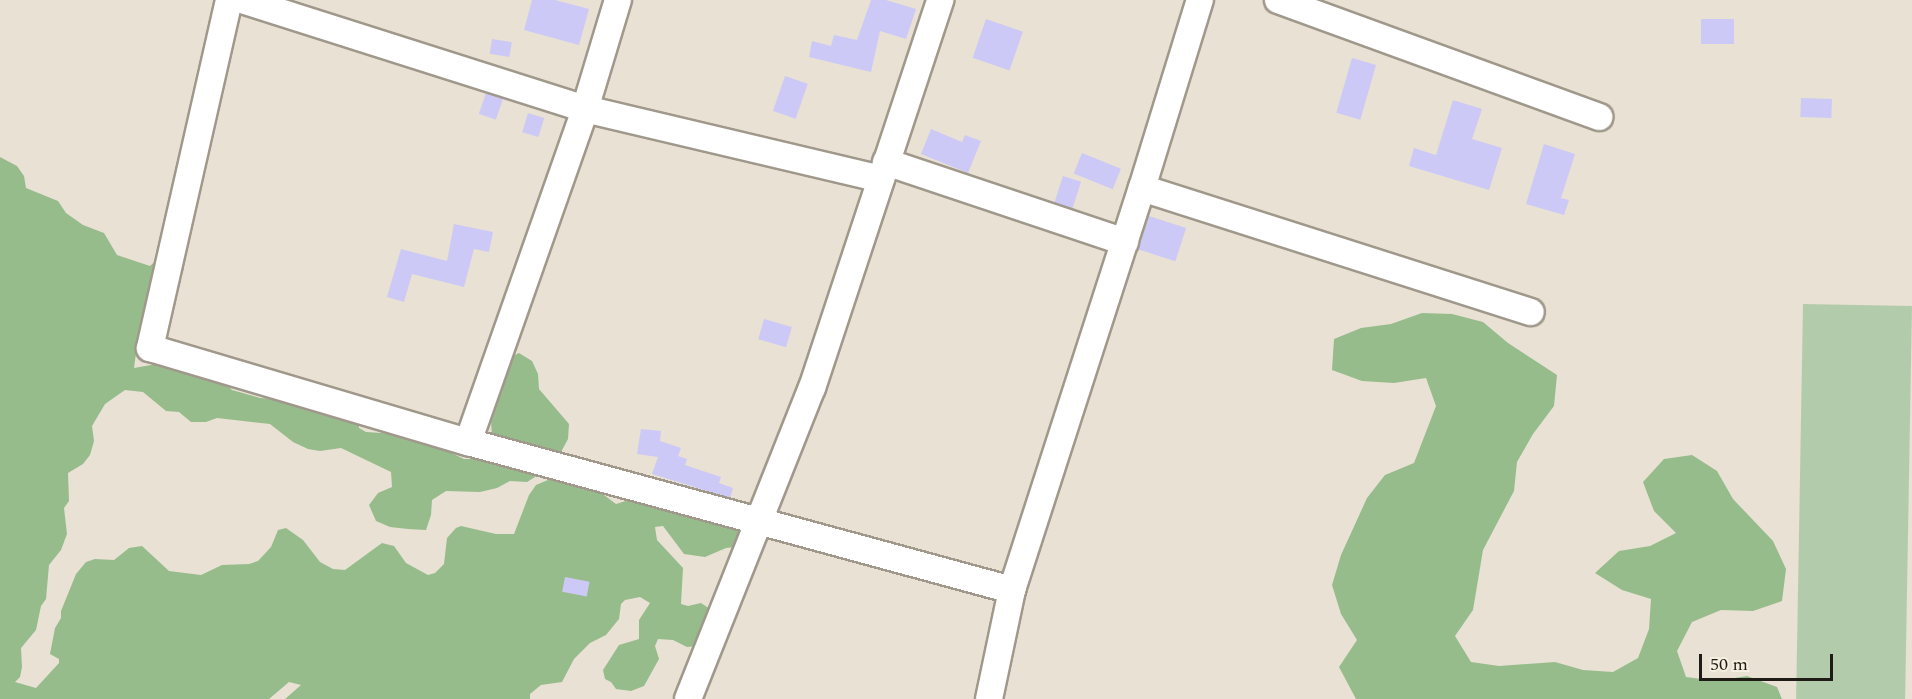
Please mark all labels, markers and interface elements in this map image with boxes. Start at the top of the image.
scale bar [1702,642,1836,680]
text: 50 m [1710,651,1748,678]

